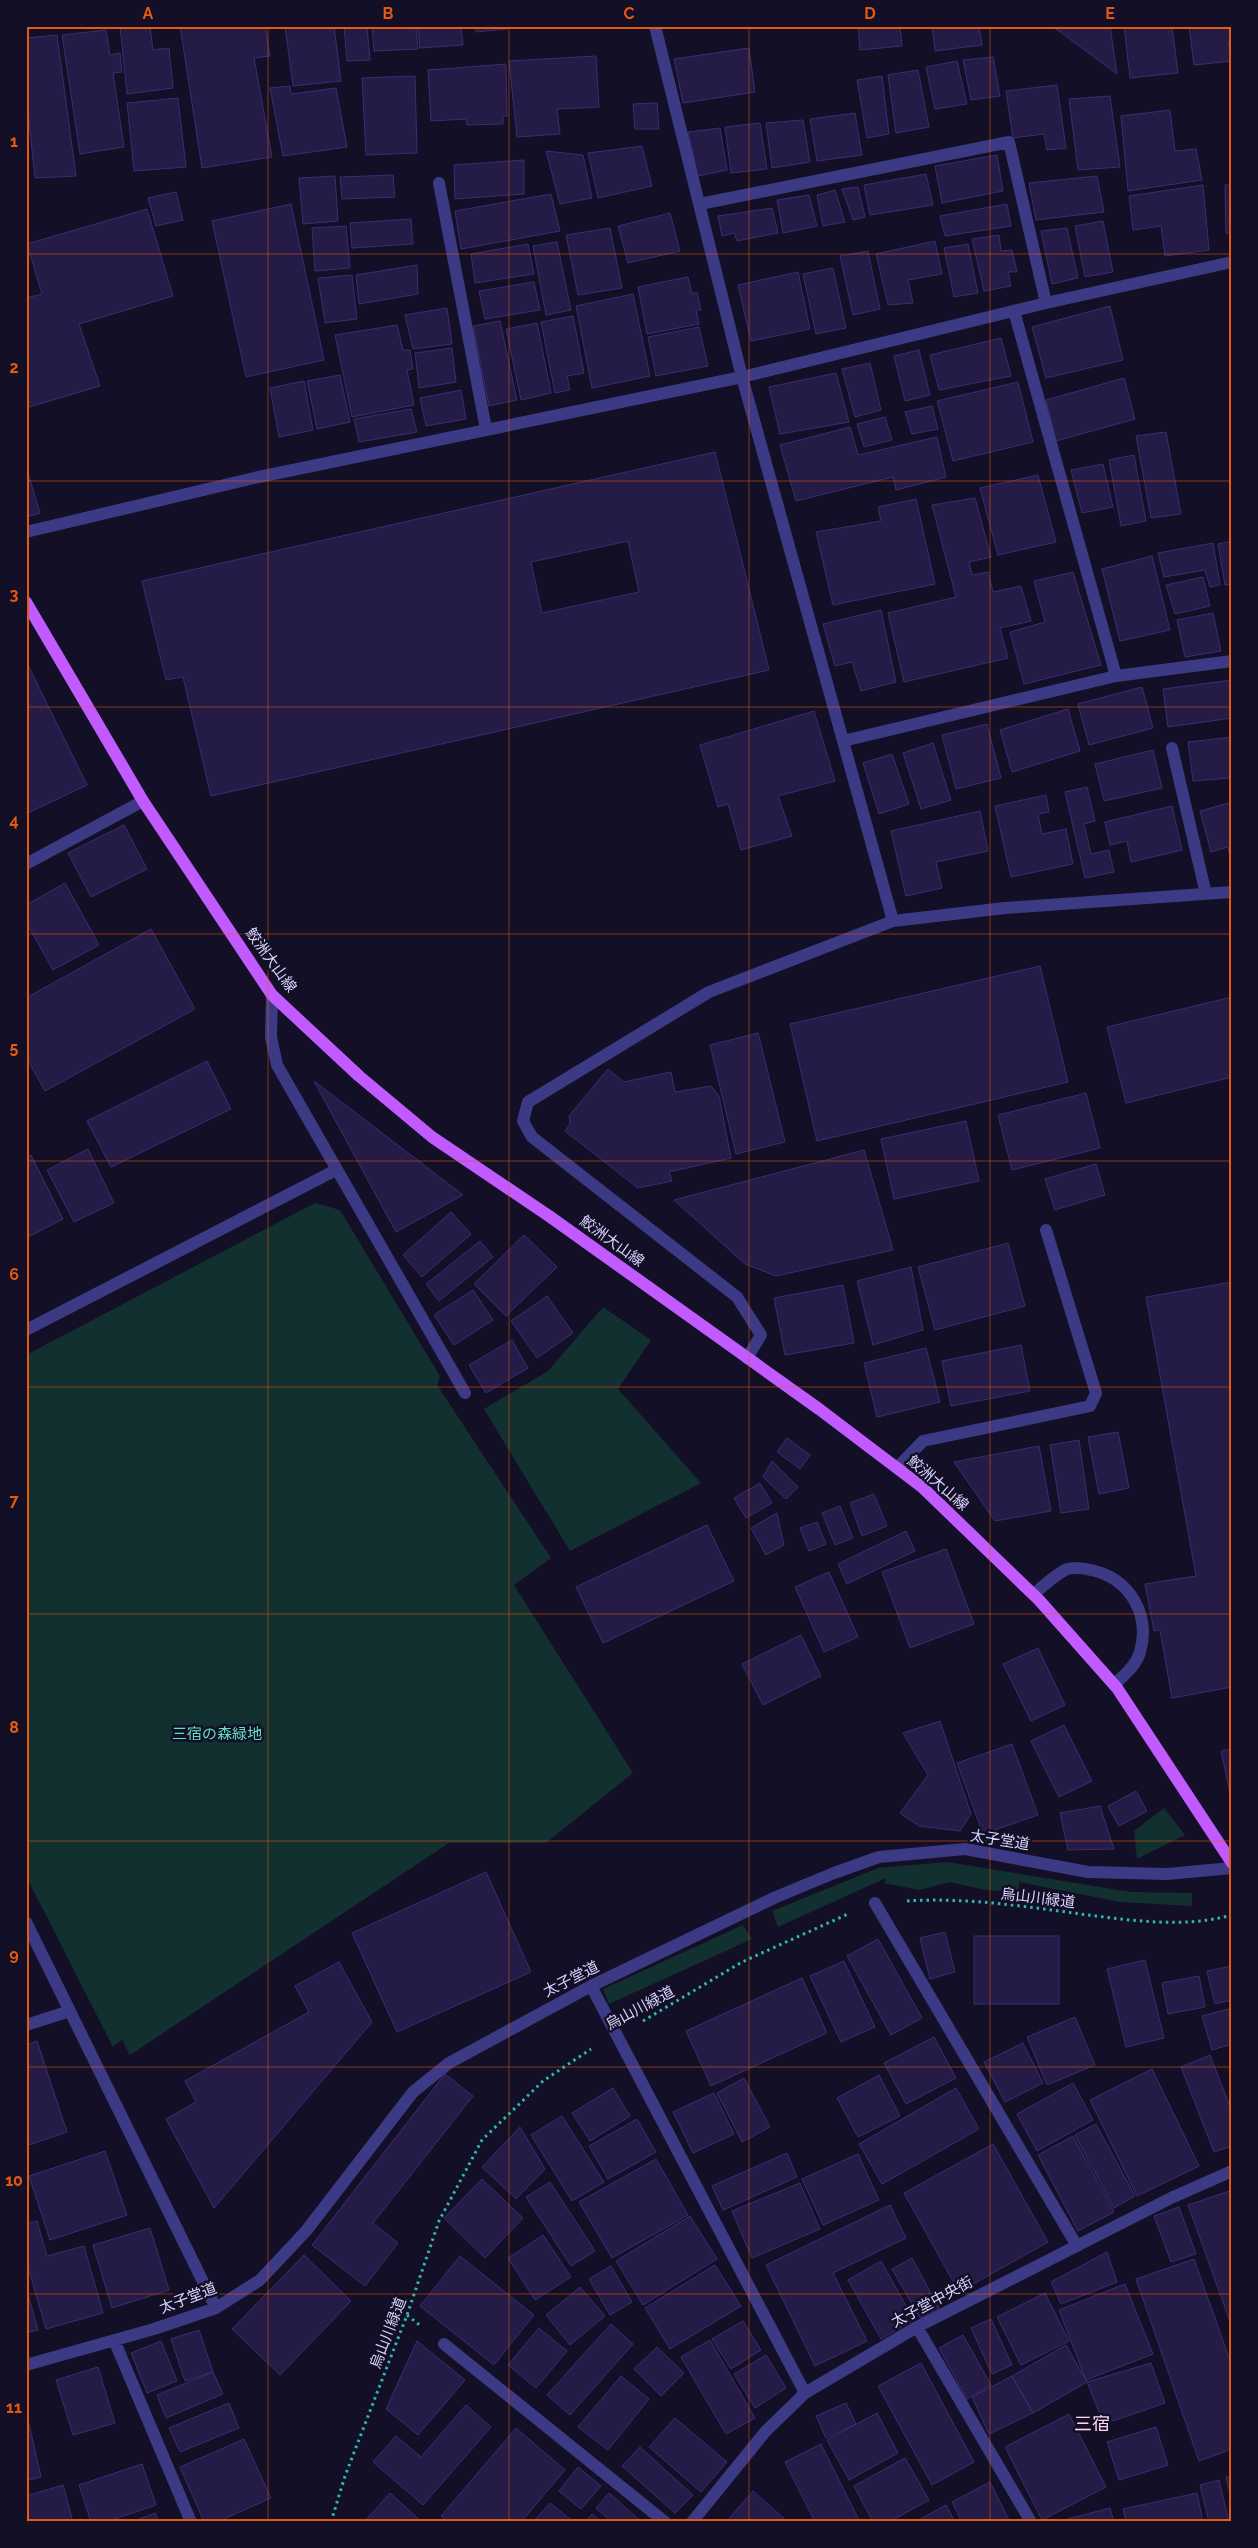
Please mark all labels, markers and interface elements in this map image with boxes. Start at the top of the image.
text: A [143,4,154,23]
text: B [383,4,394,23]
text: C [624,4,635,23]
text: D [864,4,876,23]
text: E [1105,4,1115,23]
text: 1 [10,132,18,151]
text: 2 [9,358,19,377]
text: 3 [10,585,19,604]
text: 4 [9,811,19,830]
street label: 鮫洲大山線 [242,924,300,996]
text: 5 [10,1038,19,1057]
street label: 鮫洲大山線 [576,1212,648,1270]
text: 6 [9,1265,19,1284]
street label: 鮫洲大山線 [904,1452,972,1514]
text: 7 [10,1491,19,1510]
text: 8 [9,1718,19,1737]
park label: 三宿の森緑地 [172,1725,262,1743]
street label: 太子堂道 [969,1826,1031,1854]
street label: 烏山川緑道 [1000,1884,1076,1912]
text: 9 [9,1945,19,1964]
street label: 太子堂道 [540,1957,602,2001]
street label: 烏山川緑道 [603,1982,677,2034]
text: 10 [5,2171,23,2190]
street label: 太子堂中央街 [888,2273,976,2331]
street label: 太子堂道 [157,2279,219,2317]
street label: 烏山川緑道 [366,2295,410,2371]
text: 11 [6,2398,22,2417]
district label: 三宿 [1074,2413,1110,2434]

